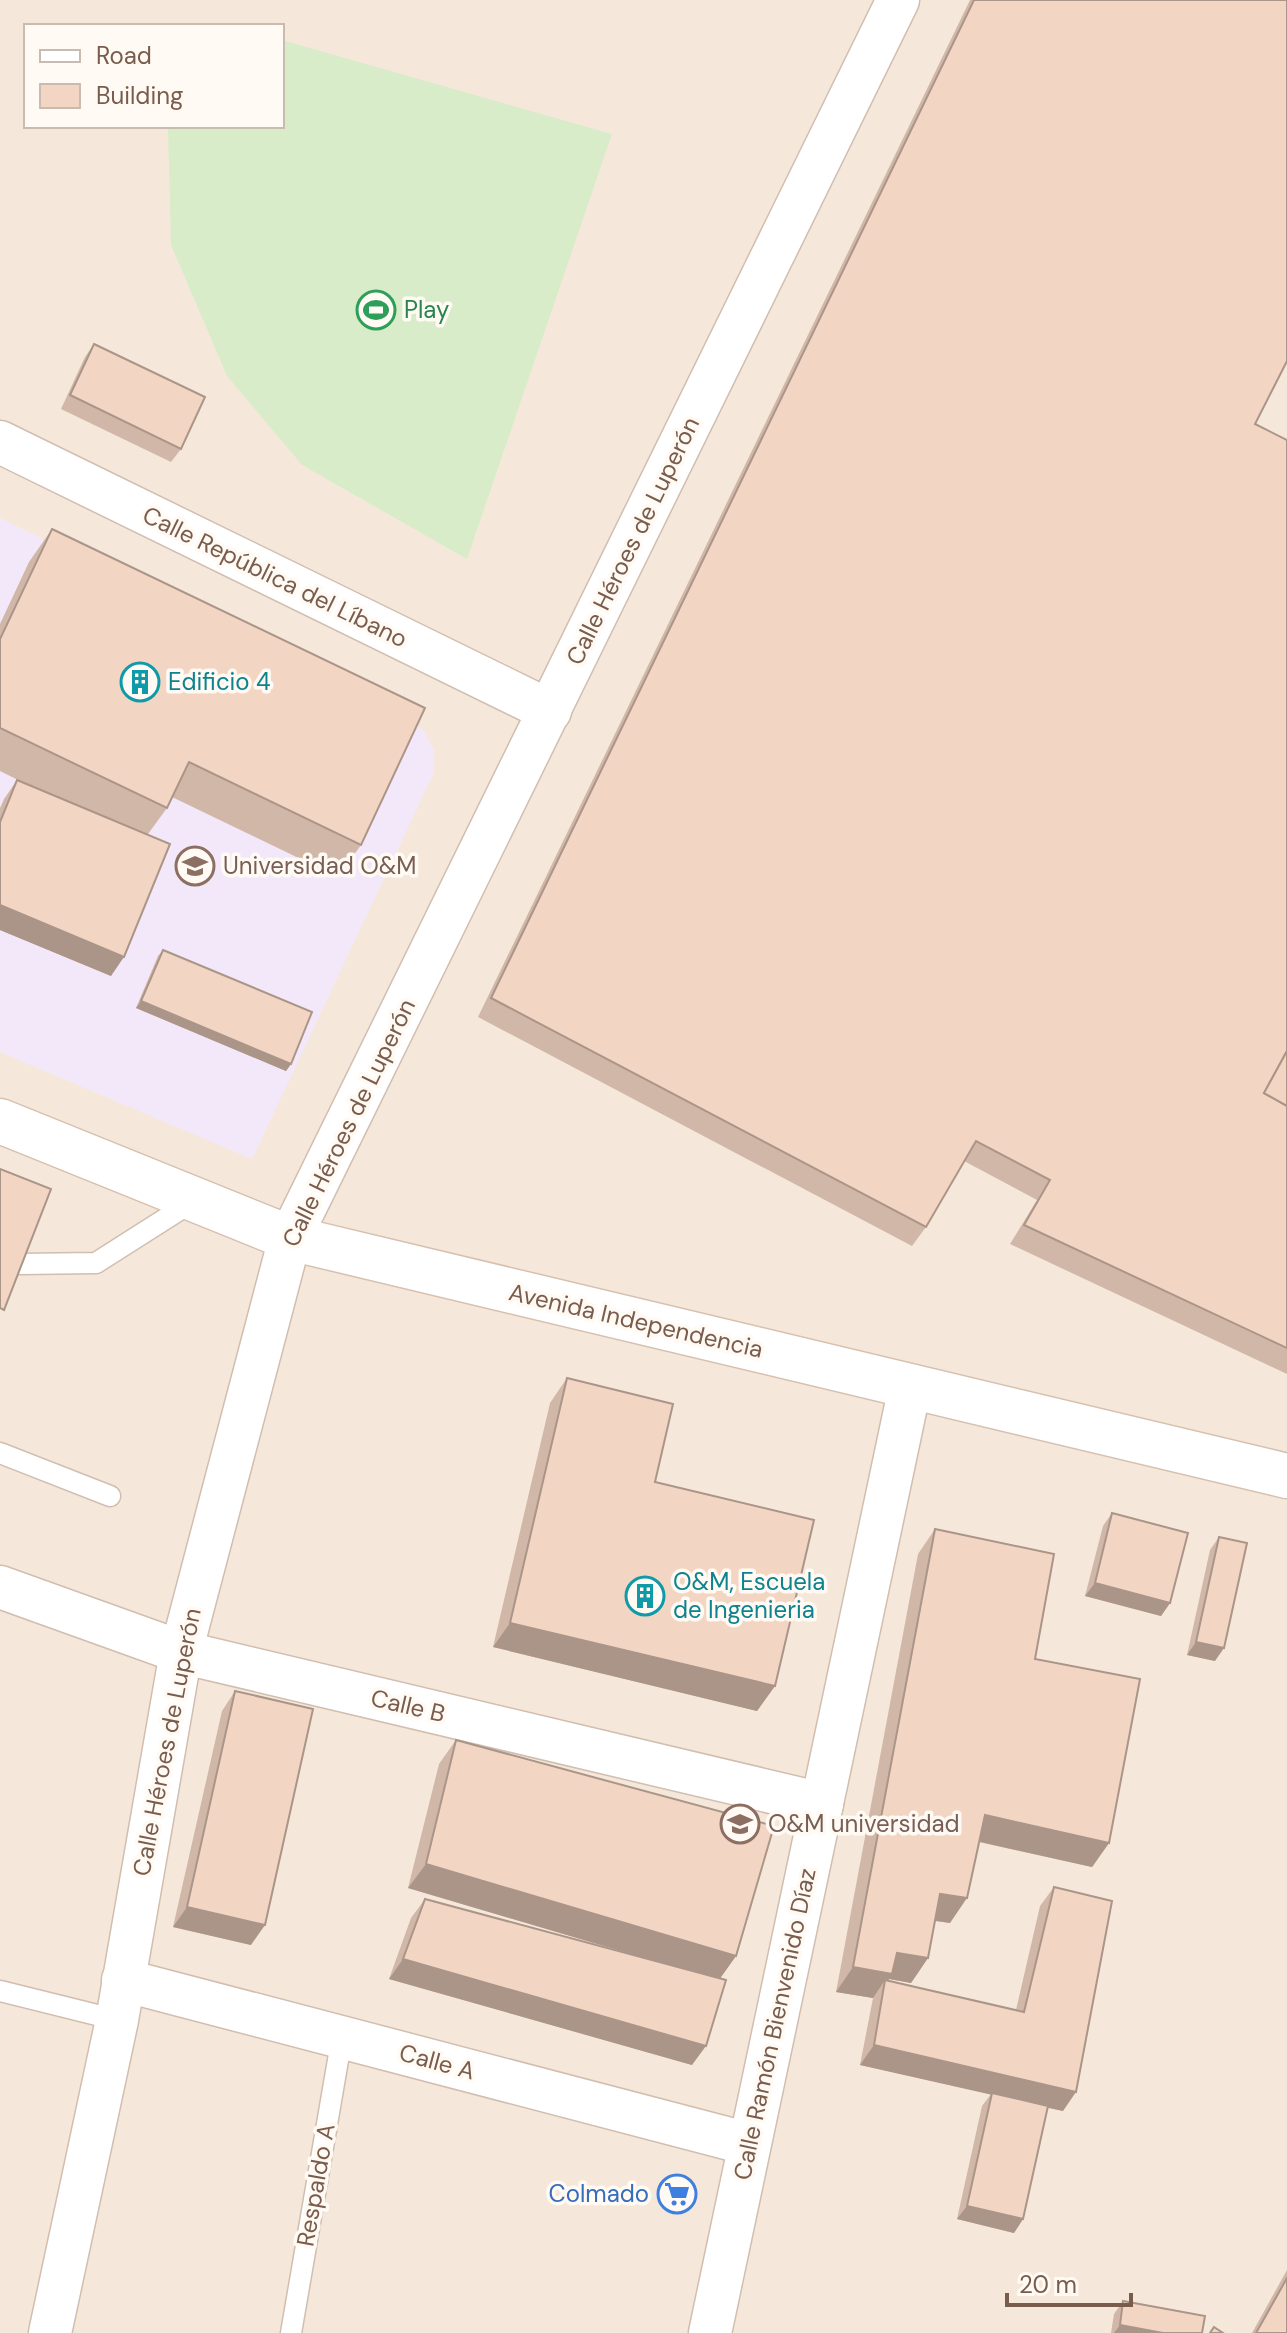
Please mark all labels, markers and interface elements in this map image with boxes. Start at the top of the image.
legend [24,24,284,128]
text: Road [96,40,152,71]
text: Building [96,80,183,111]
sports icon: Play [355,289,397,331]
place label: Play [404,294,449,325]
street label: Calle Héroes de Luperón [559,412,706,670]
street label: Calle República del Líbano [138,499,413,654]
building icon: Edificio 4 [119,661,161,703]
place label: Edificio 4 [168,666,271,697]
school or university icon: Universidad O&M [174,845,216,887]
place label: Universidad O&M [223,850,417,881]
street label: Calle Héroes de Luperón [275,994,422,1252]
street label: Avenida Independencia [506,1276,766,1365]
place label: O&M, Escuela de Ingenieria [673,1566,825,1625]
building icon: O&M, Escuela de Ingenieria [624,1575,666,1617]
street label: Calle Héroes de Luperón [125,1605,208,1878]
street label: Calle B [368,1682,448,1729]
school or university icon: O&M universidad [719,1803,761,1845]
place label: O&M universidad [768,1808,960,1839]
street label: Calle Ramón Bienvenido Díaz [726,1865,823,2183]
street label: Calle A [396,2037,478,2086]
street label: Respaldo A [289,2121,342,2249]
supermarket icon: Colmado [656,2173,698,2215]
place label: Colmado [548,2178,649,2209]
scale bar [1007,2257,1131,2307]
text: 20 m [1019,2269,1077,2300]

